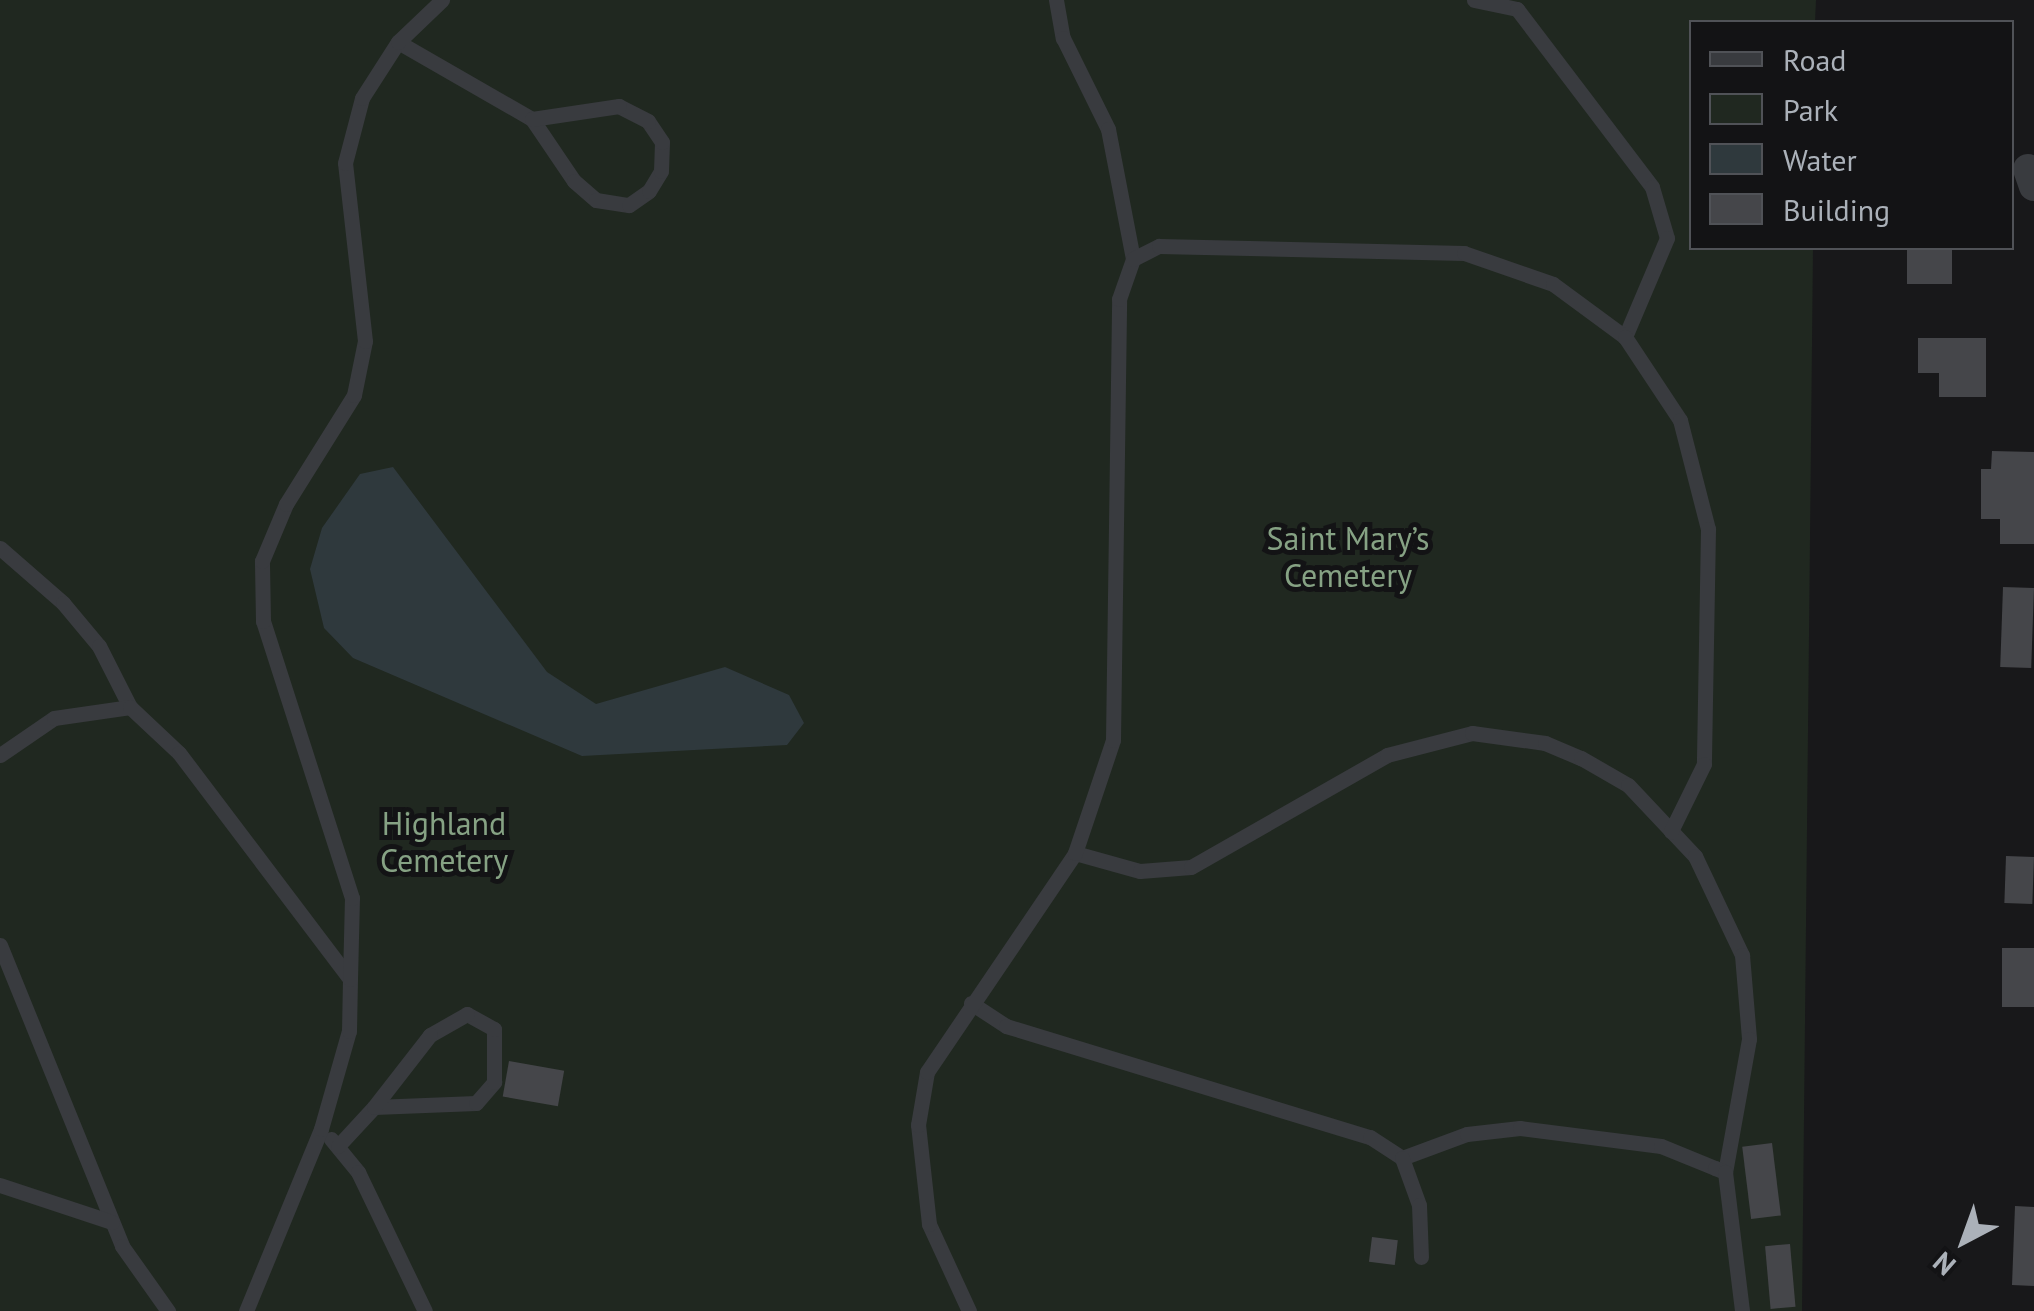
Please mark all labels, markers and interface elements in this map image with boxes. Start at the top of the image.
legend [1689,20,2014,250]
text: Road [1783,40,1847,79]
text: Park [1783,90,1838,129]
text: Water [1783,140,1857,179]
text: Building [1783,190,1890,229]
park label: Saint Mary’s Cemetery [1266,520,1430,595]
park label: Highland Cemetery [380,805,508,880]
north arrow [1914,1191,2014,1291]
text: N [1925,1244,1963,1284]

